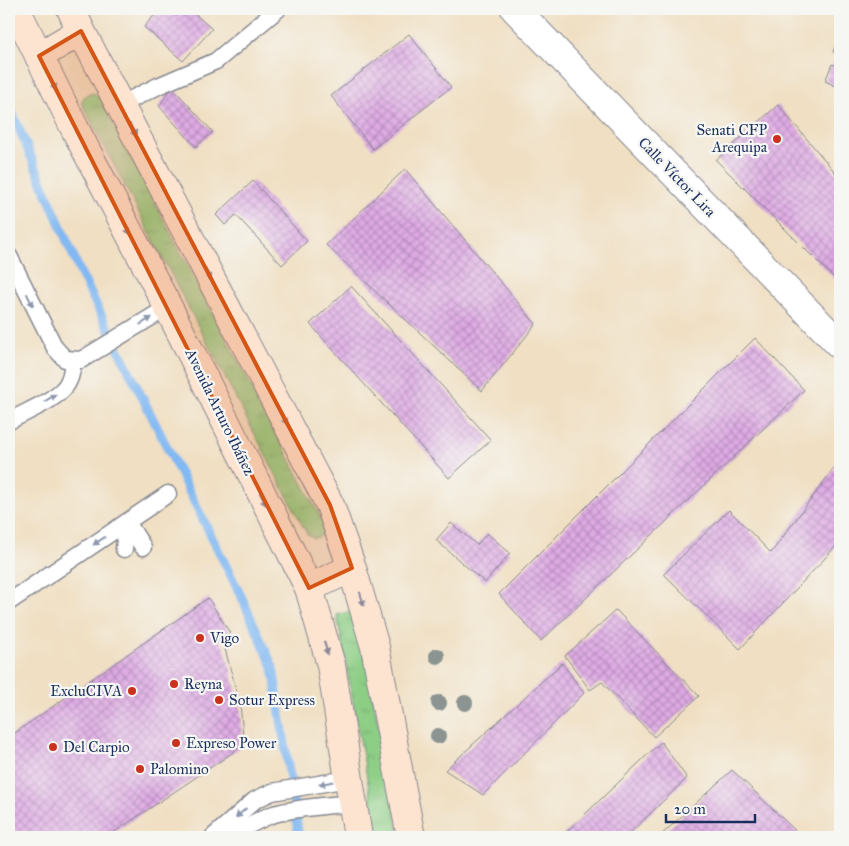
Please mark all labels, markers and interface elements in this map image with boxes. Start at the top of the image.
one-way arrow [49,77,57,91]
place label: Senati CFP Arequipa [696,121,768,157]
one-way arrow [129,123,137,138]
marker: Senati CFP Arequipa [771,133,783,145]
street label: Calle Víctor Lira [635,134,720,221]
one-way arrow [123,221,131,236]
one-way arrow [204,267,212,282]
one-way arrow [26,292,35,307]
one-way arrow [139,316,152,326]
street label: Avenida Arturo Ibáñez [181,345,259,478]
one-way arrow [43,394,57,403]
one-way arrow [280,411,288,425]
one-way arrow [259,491,267,506]
one-way arrow [92,536,106,546]
one-way arrow [358,591,366,606]
place label: Vigo [209,629,240,647]
marker: Vigo [194,632,206,644]
one-way arrow [323,640,331,655]
place label: Reyna [184,675,223,693]
marker: Reyna [168,678,180,690]
place label: ExcluCIVA [50,682,122,700]
marker: ExcluCIVA [126,685,138,697]
place label: Sotur Express [229,691,315,709]
marker: Sotur Express [213,694,225,706]
place label: Expreso Power [186,734,277,752]
marker: Expreso Power [170,737,182,749]
place label: Del Carpio [63,738,130,756]
marker: Del Carpio [47,741,59,753]
place label: Palomino [150,760,209,778]
marker: Palomino [134,763,146,775]
one-way arrow [317,780,333,788]
scale bar [666,791,755,823]
text: 20 m [674,800,706,818]
one-way arrow [235,807,248,818]

